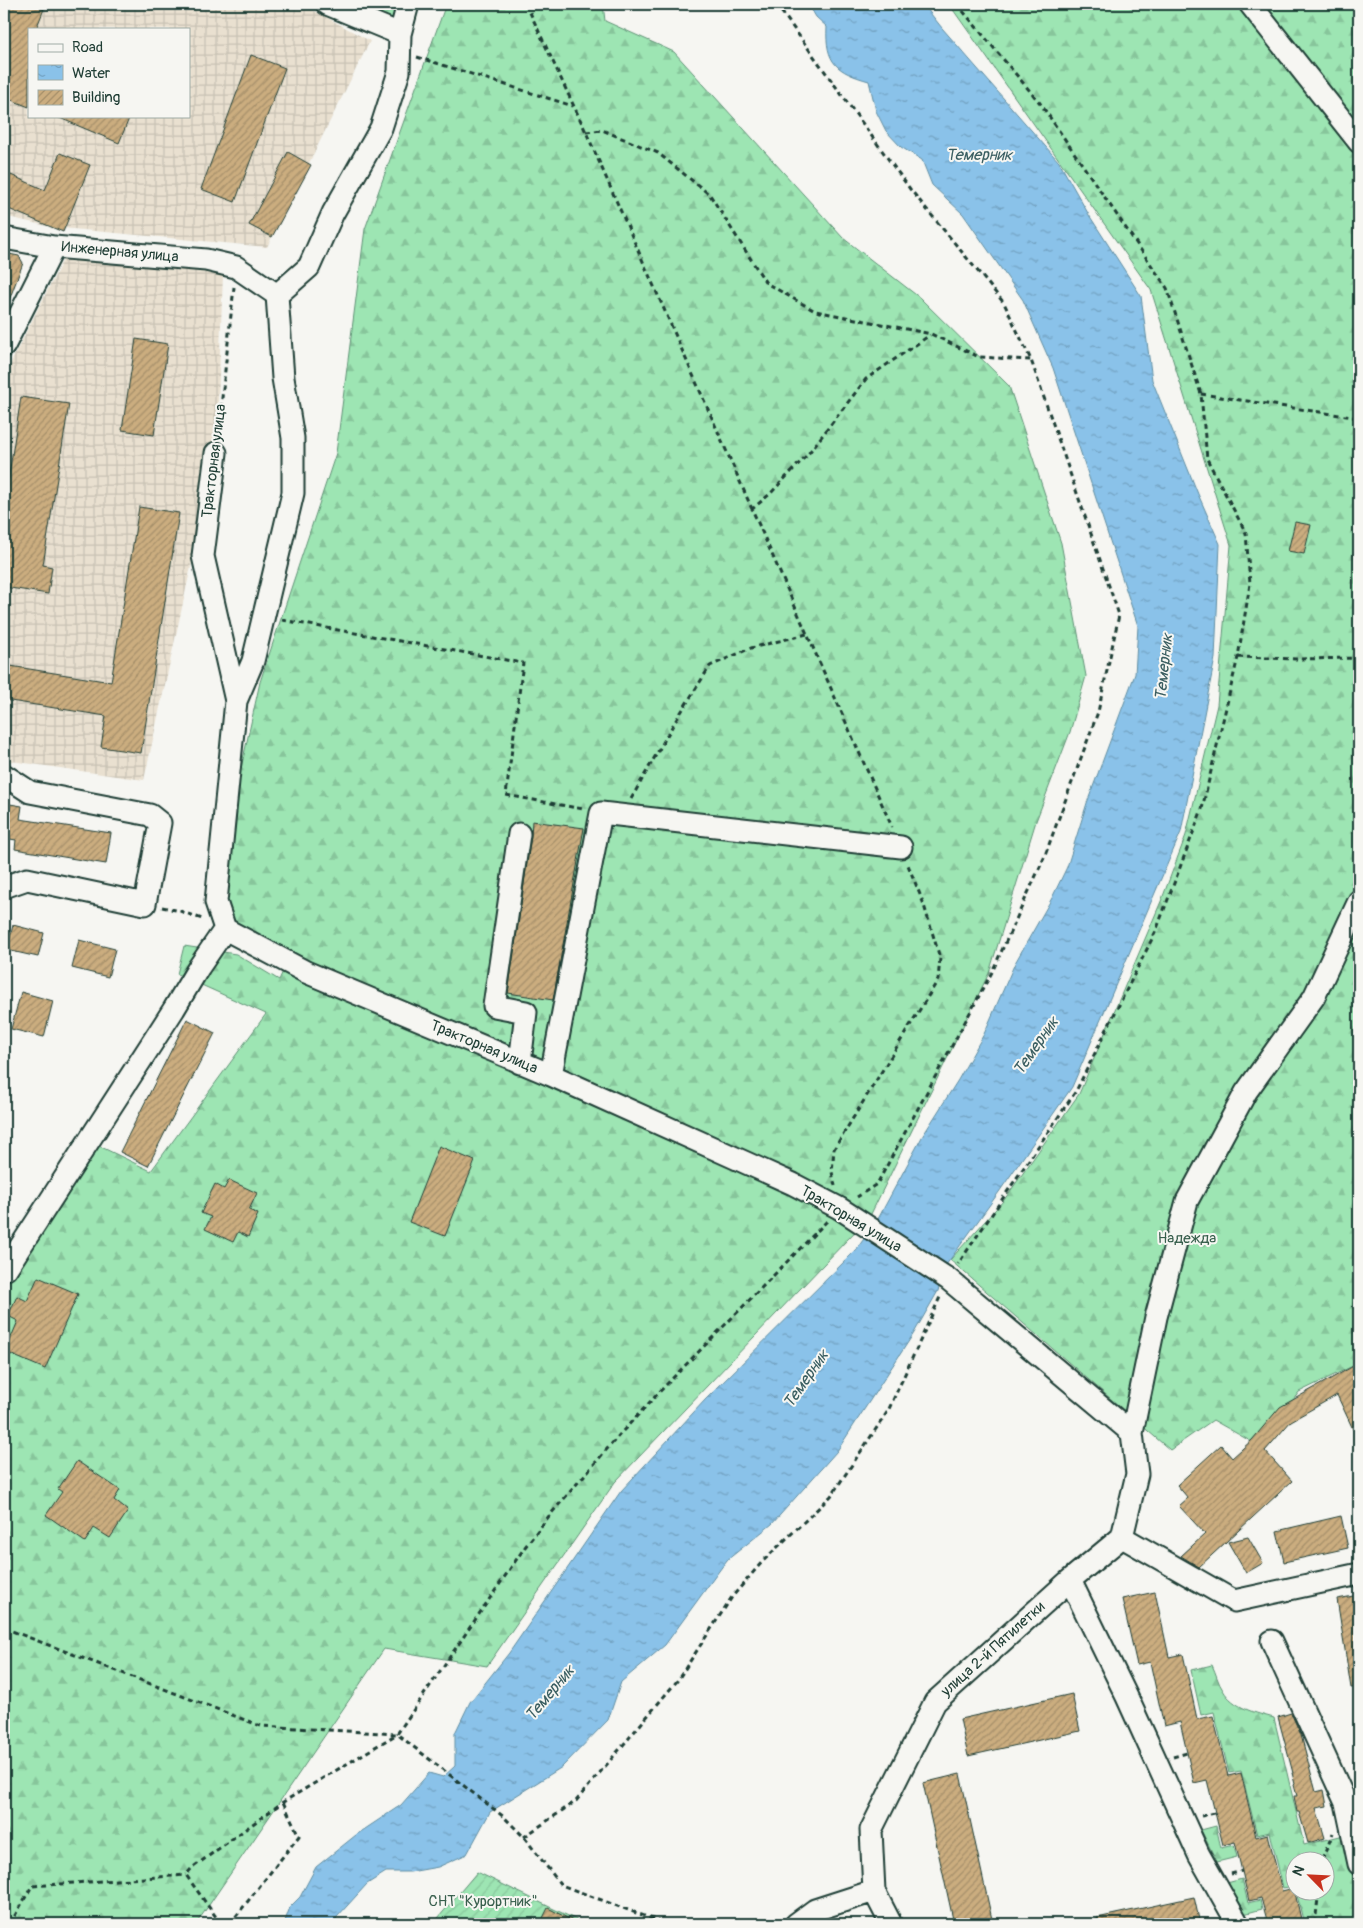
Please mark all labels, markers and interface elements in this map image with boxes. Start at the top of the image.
legend [28,28,190,118]
text: Road [72,38,103,57]
text: Water [72,64,111,83]
text: Building [72,88,120,107]
water label: Темерник [946,145,1014,165]
street label: Инженерная улица [61,237,179,267]
street label: Тракторная улица [198,403,230,519]
water label: Темерник [1151,631,1178,701]
water label: Темерник [1009,1012,1064,1079]
street label: Тракторная улица [427,1016,541,1078]
street label: Тракторная улица [797,1181,905,1257]
park label: Надежда [1158,1229,1216,1248]
water label: Темерник [779,1345,834,1412]
street label: улица 2-й Пятилетки [936,1597,1049,1701]
water label: Темерник [521,1660,580,1725]
north arrow [1286,1850,1336,1900]
text: N [1289,1863,1308,1879]
park label: СНТ "Курортник" [428,1892,538,1911]

